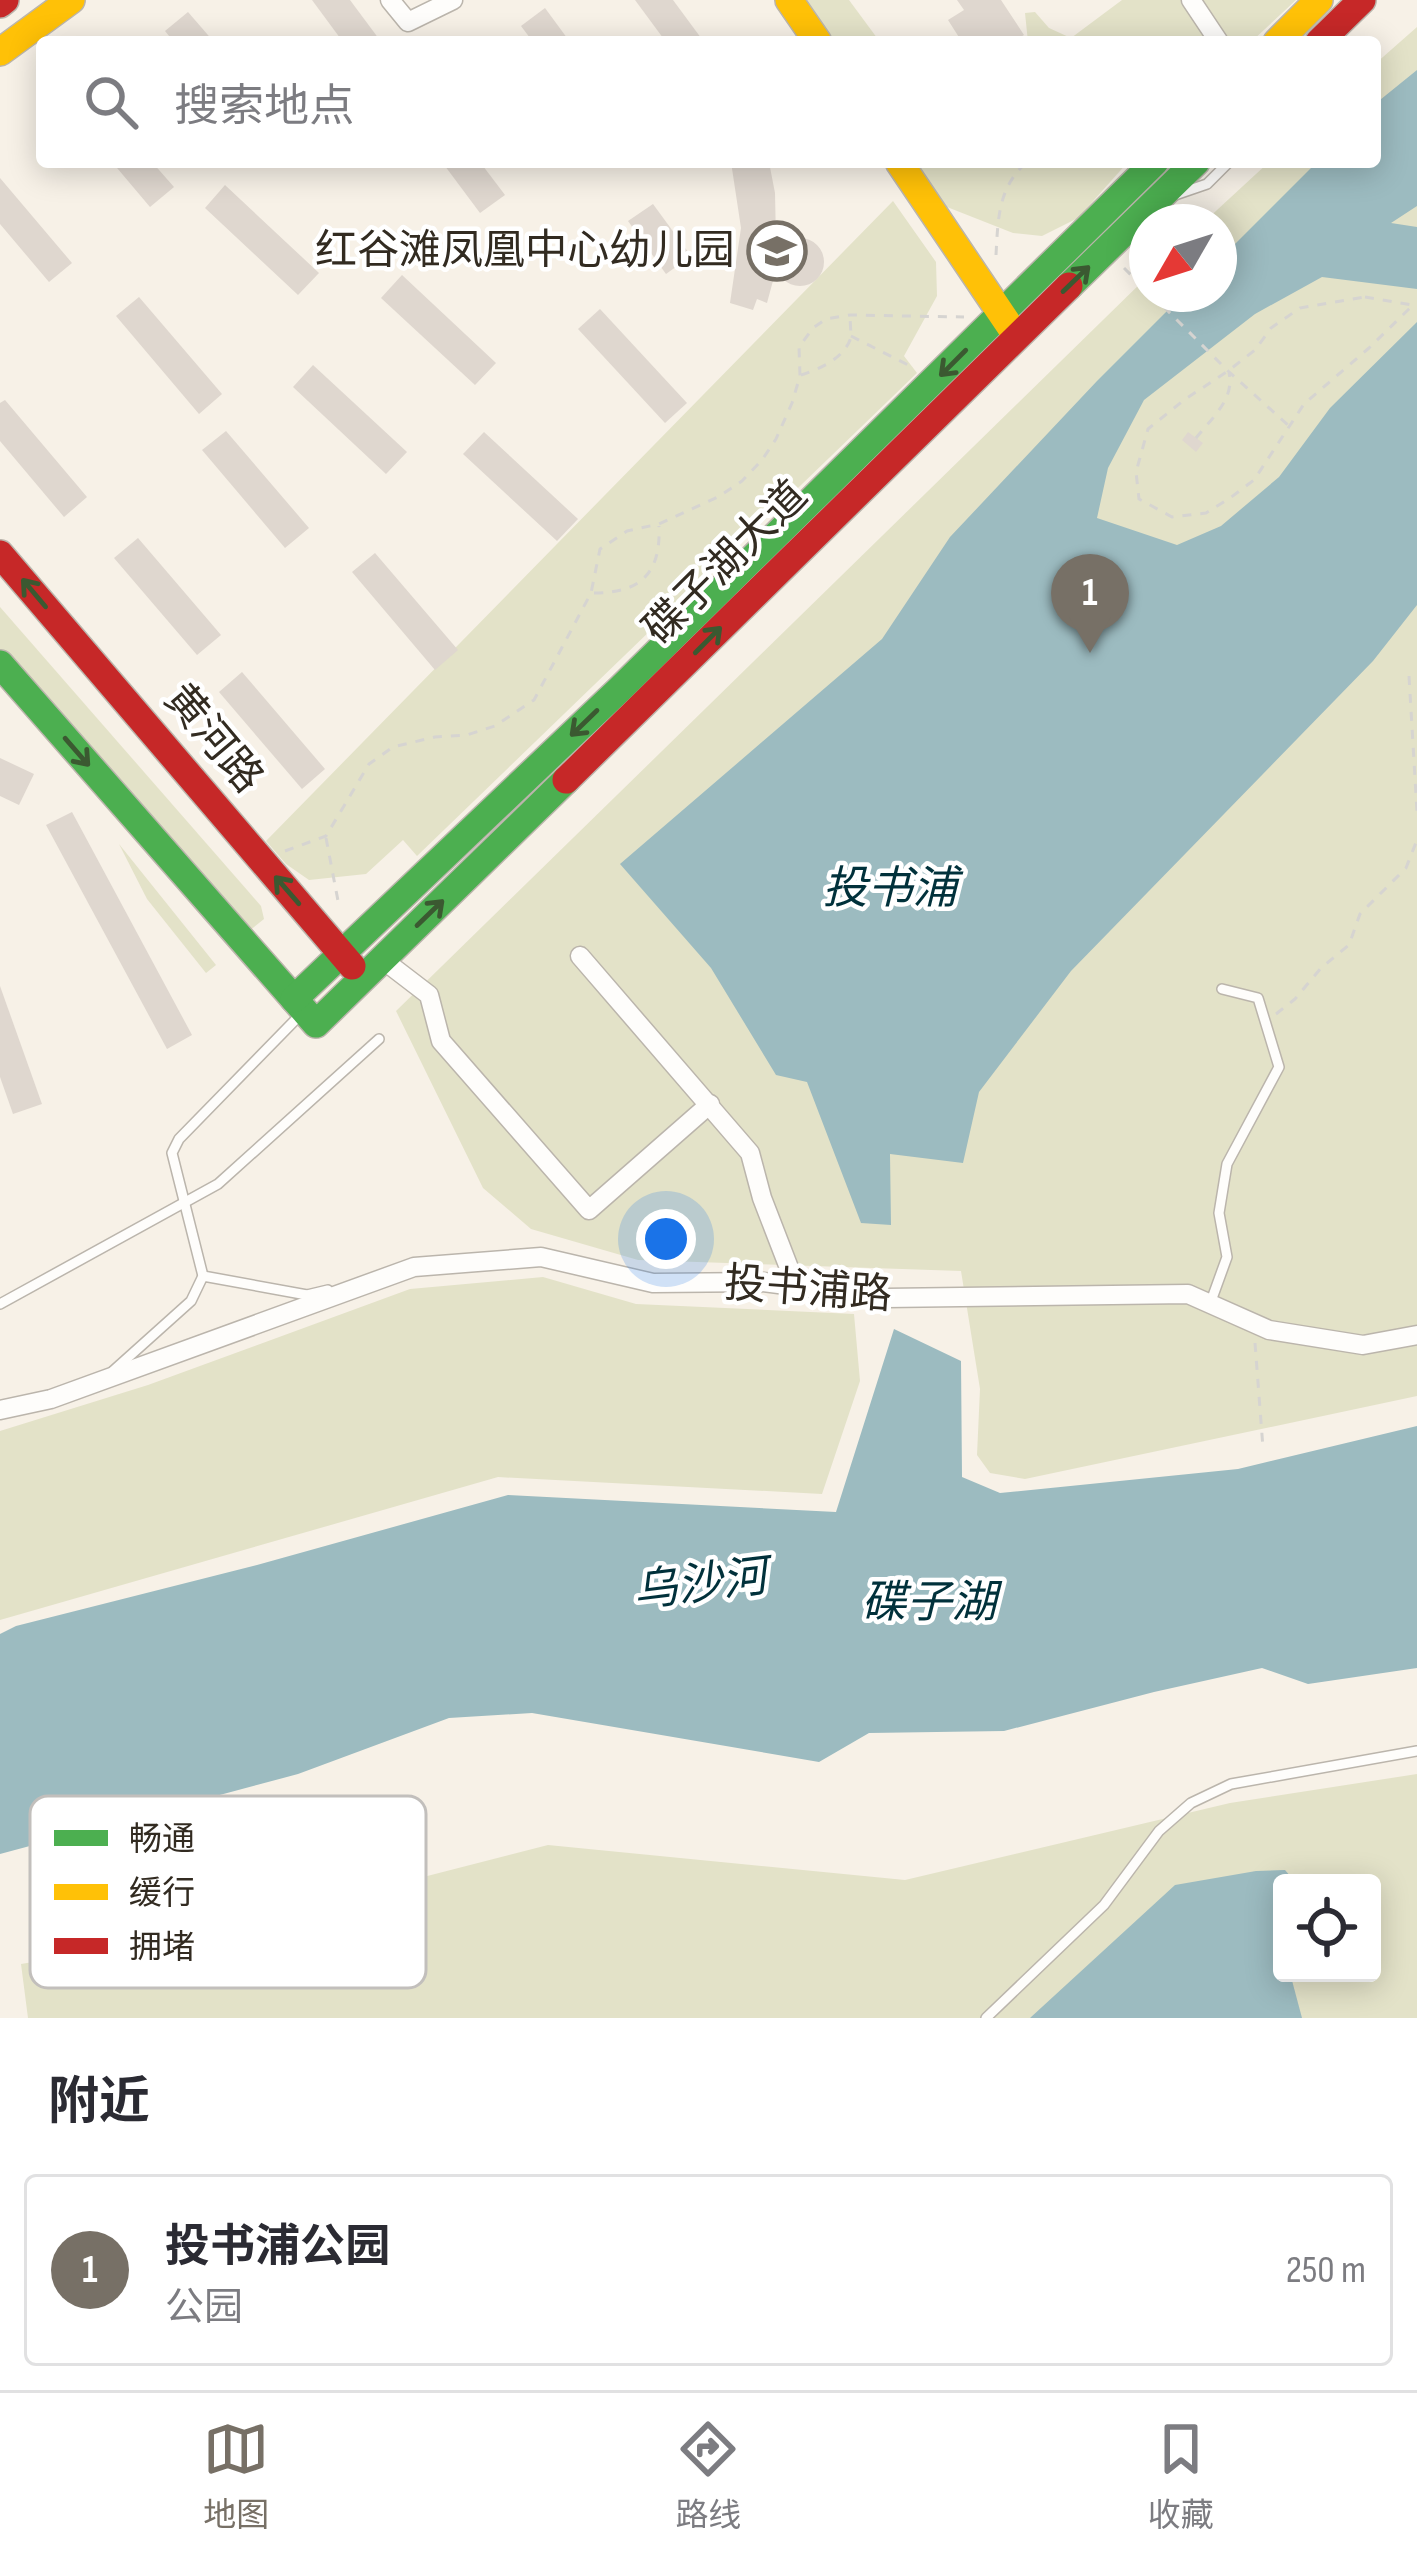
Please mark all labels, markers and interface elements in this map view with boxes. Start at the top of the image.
search box [36,36,1381,168]
icon: search [78,69,144,135]
text: 搜索地点 [174,80,354,135]
north arrow [1129,204,1237,312]
school or university icon: 红谷滩凤凰中心幼儿园 [746,220,808,282]
place label: 红谷滩凤凰中心幼儿园 [315,226,735,277]
one-way arrow [1061,265,1090,293]
one-way arrow [939,348,968,377]
street label: 碟子湖大道 [634,471,818,655]
pin: 1 [1051,554,1129,653]
one-way arrow [20,578,48,609]
one-way arrow [693,626,722,655]
street label: 黄河路 [153,674,273,804]
one-way arrow [570,708,599,737]
one-way arrow [63,737,90,767]
water label: 投书浦 [822,862,963,917]
one-way arrow [273,875,301,905]
one-way arrow [415,900,444,928]
your location [636,1209,696,1269]
street label: 投书浦路 [722,1259,894,1321]
water label: 乌沙河 [630,1549,778,1621]
water label: 碟子湖 [861,1576,1002,1631]
legend [30,1796,426,1988]
text: 畅通 [129,1820,195,1860]
text: 缓行 [129,1874,195,1914]
map controls [1273,1874,1381,1982]
button: locate [1273,1874,1381,1982]
text: 拥堵 [129,1928,195,1968]
text: 附近 [48,2072,150,2133]
text: 投书浦公园 [165,2220,390,2275]
text: 1 [82,2247,98,2294]
text: 250 m [1286,2247,1366,2294]
text: 公园 [165,2285,243,2332]
tab: 地图 [203,2416,269,2536]
tab: 路线 [675,2416,741,2536]
tab: 收藏 [1148,2416,1214,2536]

